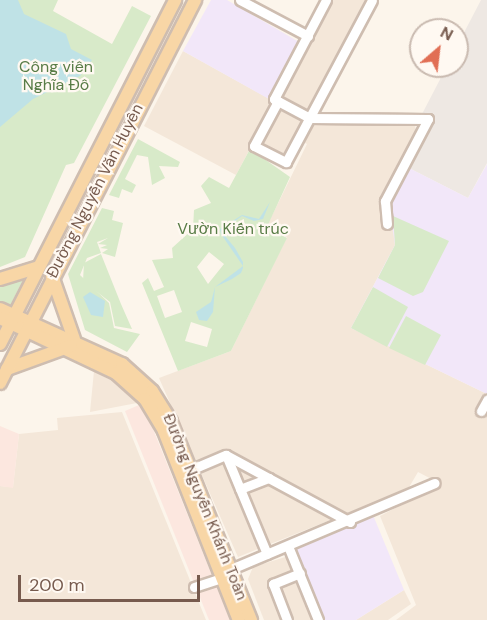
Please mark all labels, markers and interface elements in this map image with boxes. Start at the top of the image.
north arrow [409,18,469,78]
text: N [437,21,457,45]
park label: Công viên Nghĩa Đô [19,57,93,95]
street label: Đường Nguyễn Văn Huyên [43,101,147,281]
park label: Vườn Kiến trúc [178,219,288,239]
street label: Đường Nguyễn Khánh Toàn [159,412,251,602]
scale bar [21,563,202,601]
text: 200 m [29,573,85,597]

